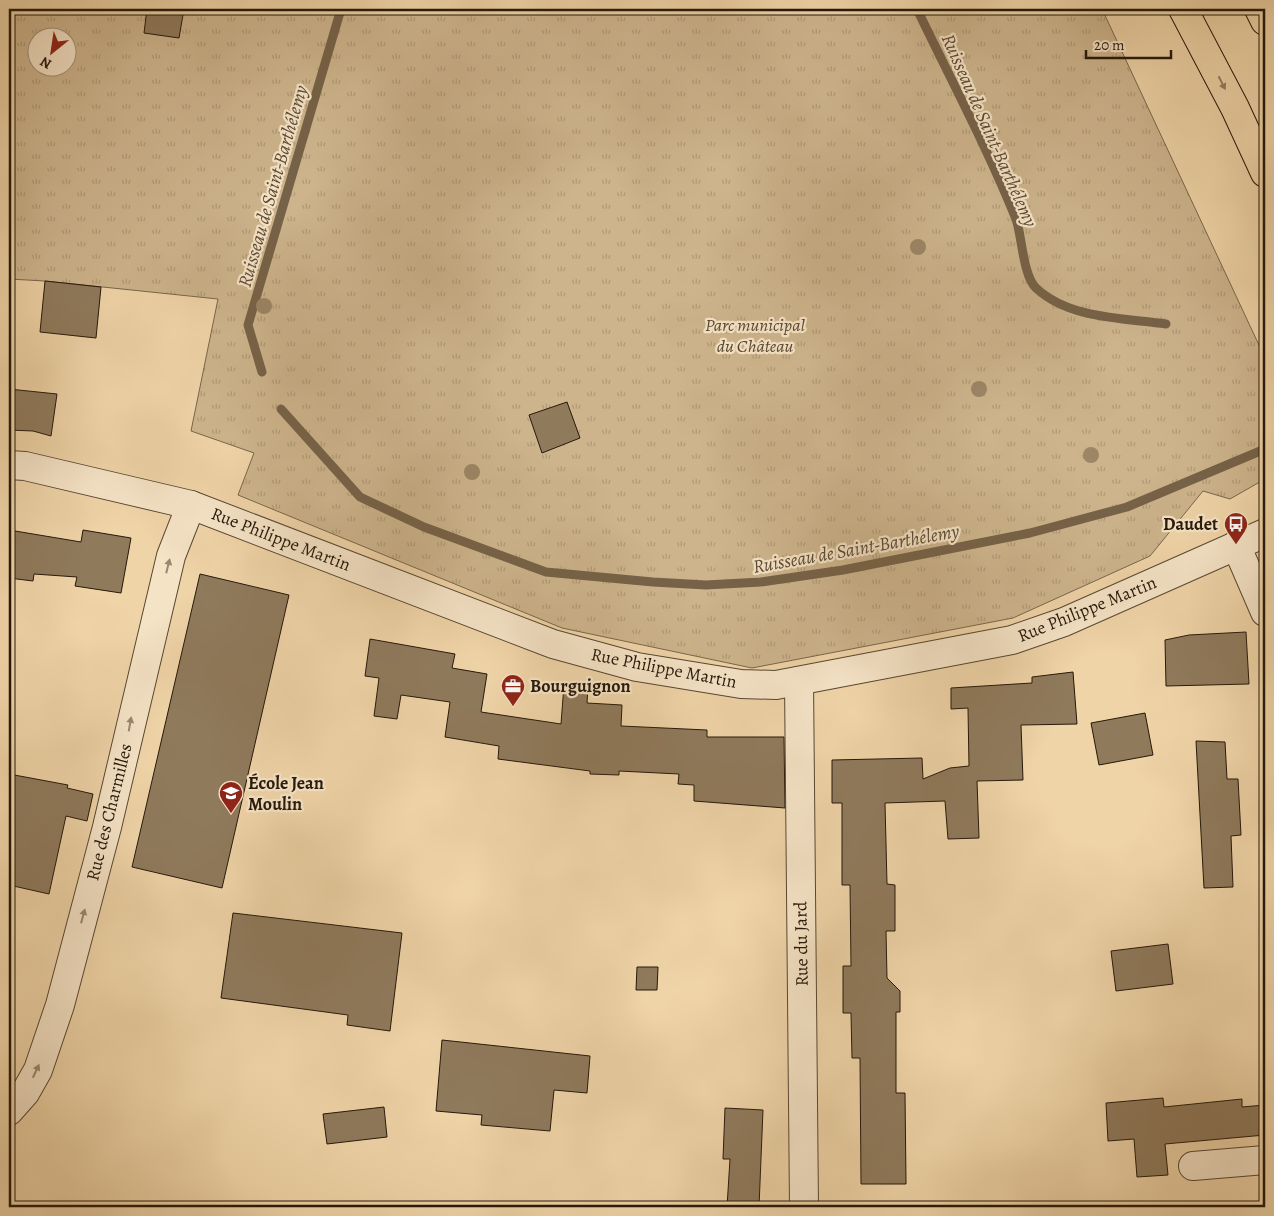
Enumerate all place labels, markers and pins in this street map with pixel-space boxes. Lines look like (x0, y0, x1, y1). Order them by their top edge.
bus stop icon: Daudet (1223, 511, 1249, 545)
place label: Daudet (1163, 512, 1218, 536)
office icon: Bourguignon (500, 673, 526, 707)
place label: Bourguignon (530, 674, 631, 698)
place label: École Jean Moulin (248, 771, 324, 816)
school or university icon: École Jean Moulin (218, 780, 244, 814)

